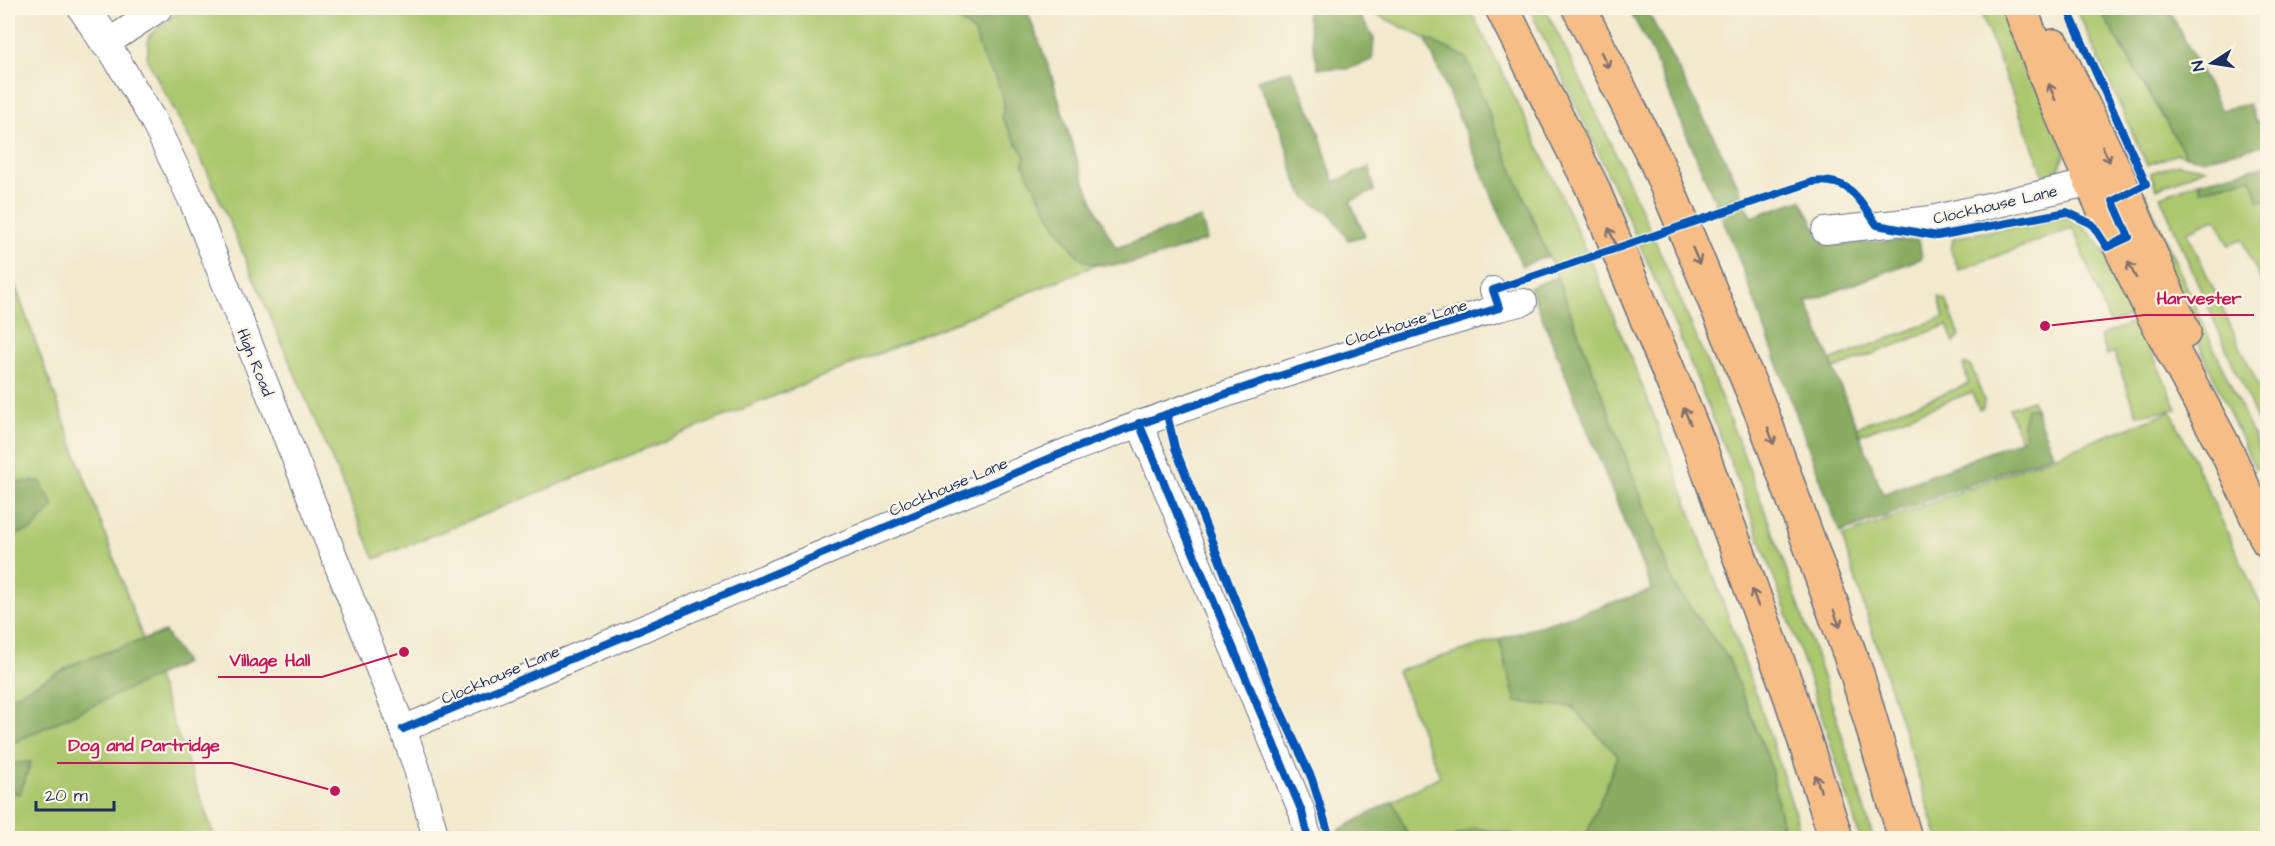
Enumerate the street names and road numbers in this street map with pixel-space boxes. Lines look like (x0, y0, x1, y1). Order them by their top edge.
street label: Clockhouse Lane (1931, 180, 2060, 230)
street label: Clockhouse Lane (1342, 294, 1470, 352)
street label: High Road (231, 325, 279, 400)
street label: Clockhouse Lane (886, 452, 1011, 522)
street label: Clockhouse Lane (438, 640, 563, 710)

